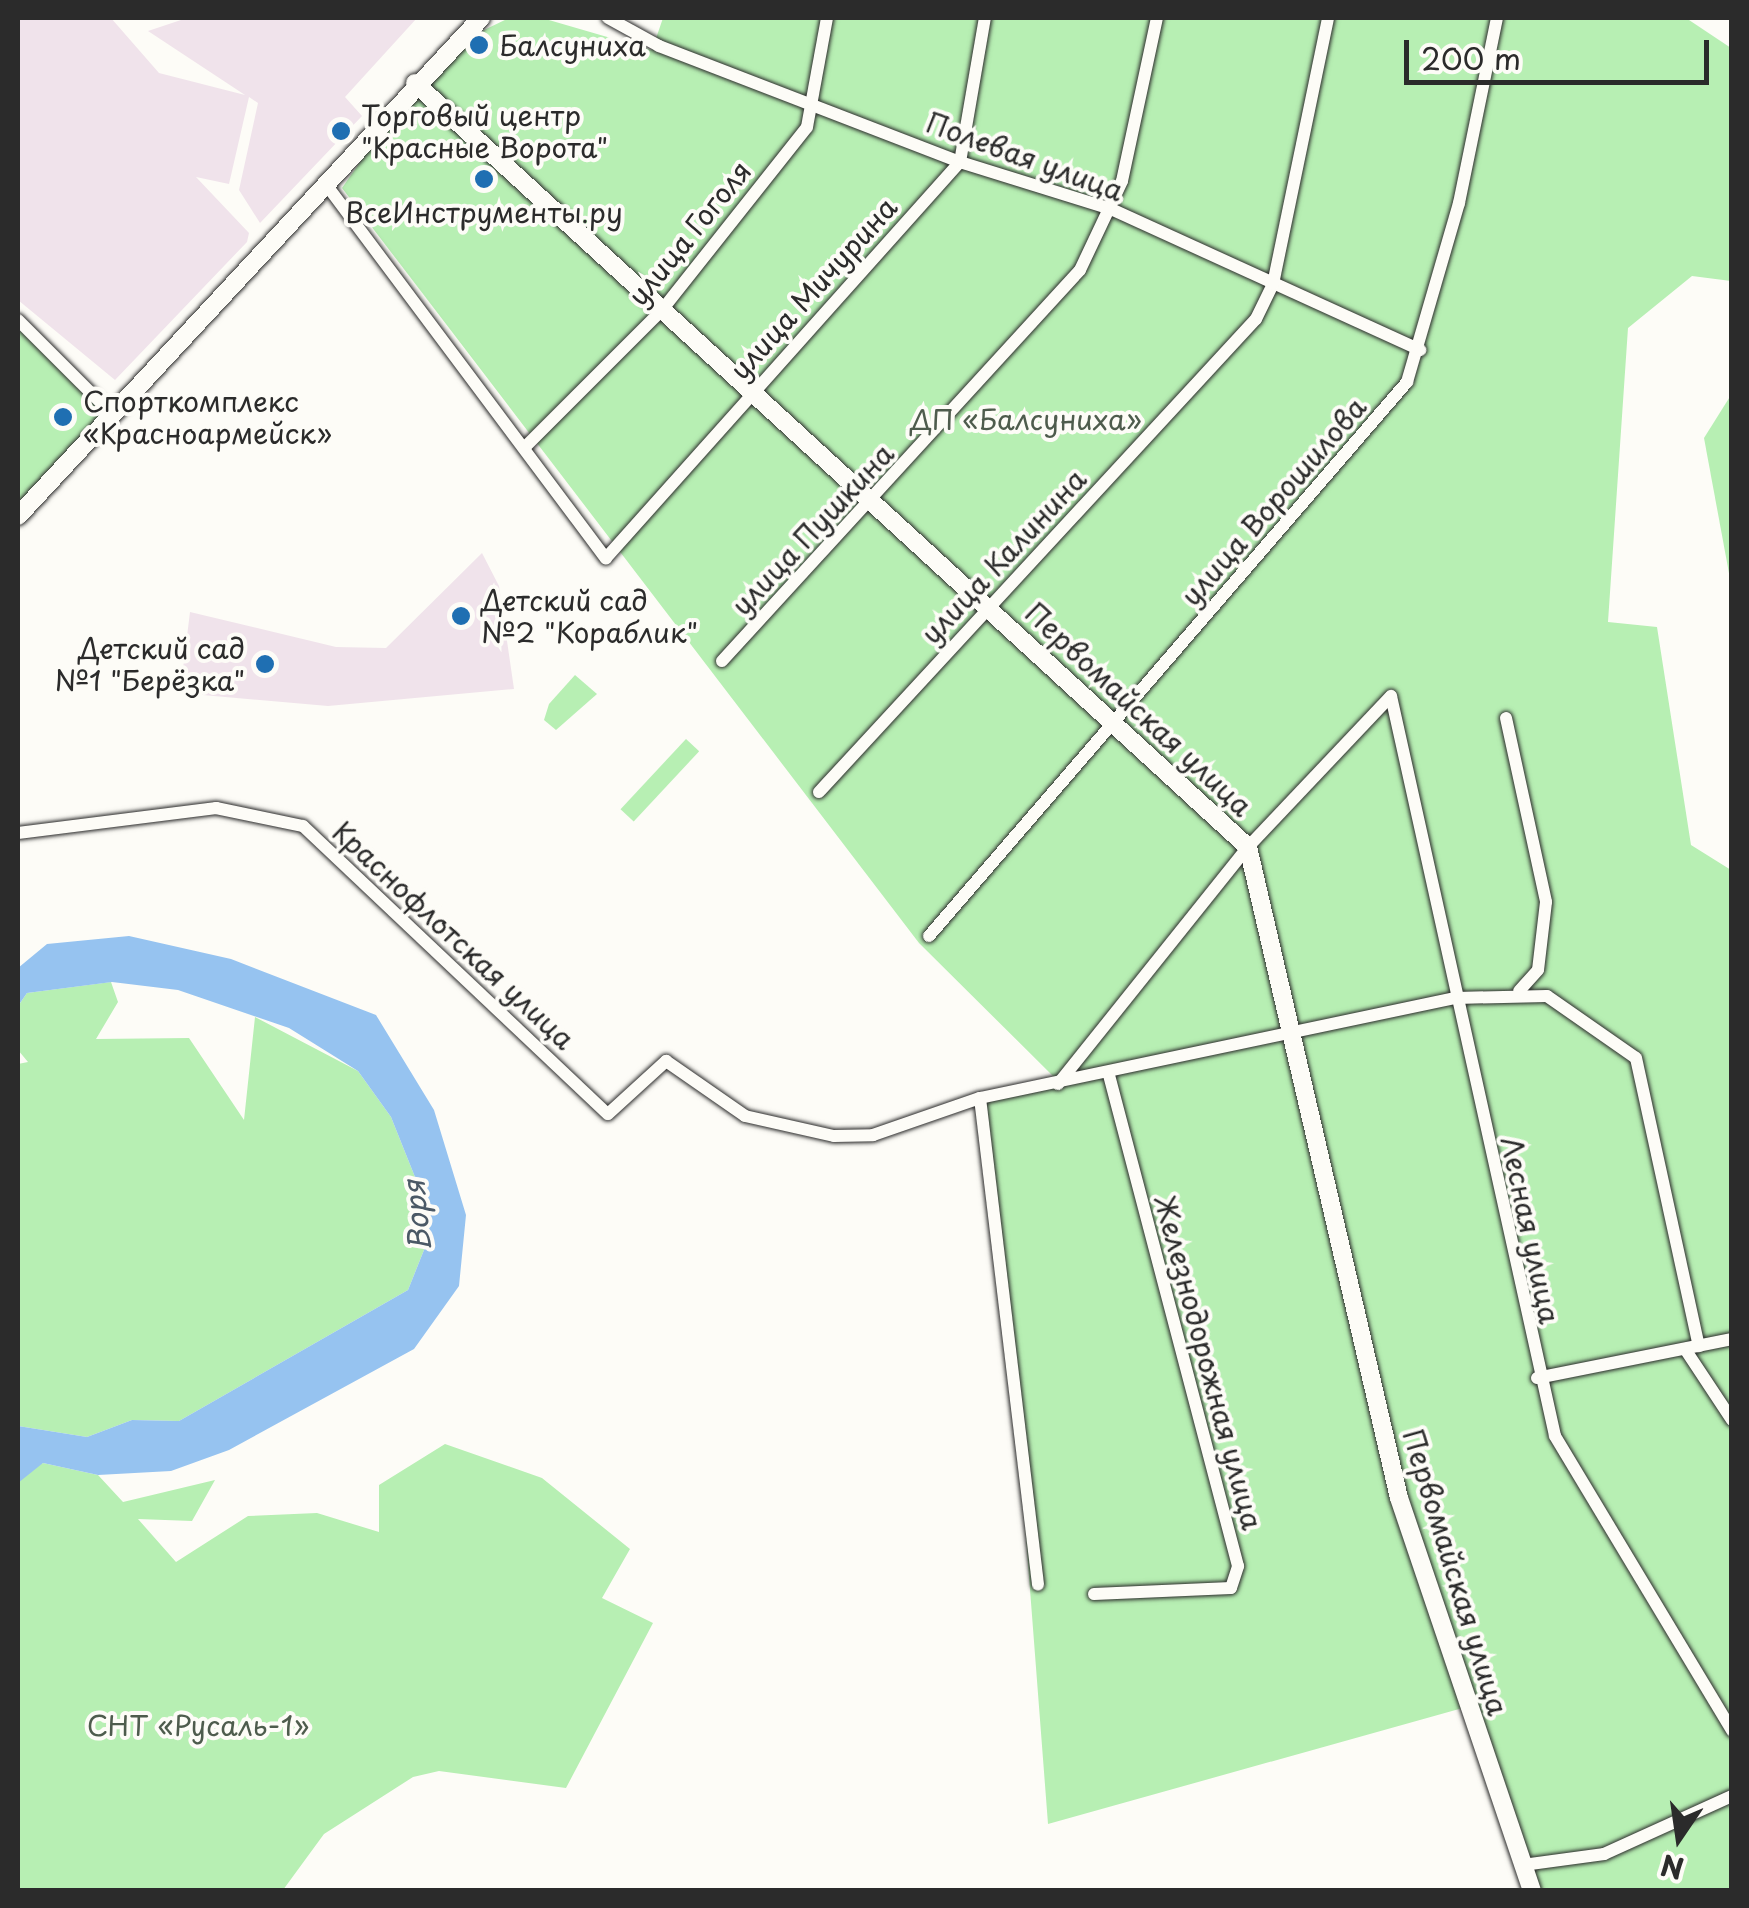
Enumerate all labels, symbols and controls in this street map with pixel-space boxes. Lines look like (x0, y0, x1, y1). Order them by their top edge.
scale bar (1409, 20, 1714, 82)
place label: Балсуниха (499, 28, 646, 62)
marker: Балсуниха (468, 34, 490, 56)
text: 200 m (1421, 35, 1521, 80)
place label: Торговый центр "Красные Ворота" (361, 98, 610, 164)
street label: Полевая улица (922, 105, 1128, 207)
marker: Торговый центр "Красные Ворота" (330, 120, 352, 142)
street label: улица Гоголя (620, 153, 758, 313)
marker: ВсеИнструменты.ру (473, 168, 495, 190)
street label: улица Мичурина (722, 189, 904, 387)
place label: ВсеИнструменты.ру (345, 195, 623, 229)
place label: Спорткомплекс «Красноармейск» (83, 384, 332, 450)
street label: улица Ворошилова (1173, 389, 1373, 613)
park label: ДП «Балсуниха» (910, 402, 1142, 436)
marker: Спорткомплекс «Красноармейск» (52, 406, 74, 428)
street label: улица Пушкина (723, 436, 901, 622)
street label: улица Калинина (913, 462, 1093, 650)
place label: Детский сад №2 "Кораблик" (481, 583, 699, 649)
street label: Первомайская улица (1018, 595, 1260, 823)
marker: Детский сад №2 "Кораблик" (450, 605, 472, 627)
place label: Детский сад №1 "Берёзка" (54, 631, 245, 697)
marker: Детский сад №1 "Берёзка" (254, 653, 276, 675)
street label: Краснофлотская улица (326, 814, 582, 1056)
street label: Лесная улица (1495, 1133, 1567, 1327)
water label: Воря (394, 1178, 438, 1254)
street label: Железнодорожная улица (1148, 1190, 1270, 1534)
street label: Первомайская улица (1396, 1424, 1516, 1720)
park label: СНТ «Русаль-1» (87, 1708, 309, 1742)
north arrow (1629, 1788, 1729, 1888)
text: N (1656, 1844, 1688, 1891)

